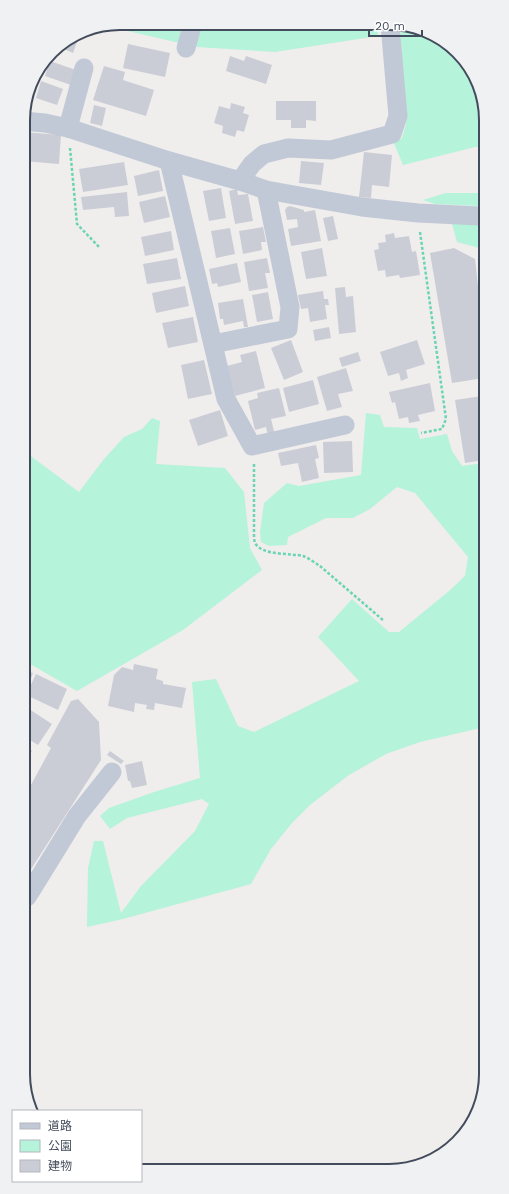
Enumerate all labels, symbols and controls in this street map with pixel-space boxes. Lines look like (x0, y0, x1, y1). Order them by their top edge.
scale bar (369, 12, 422, 38)
text: 20 m (375, 19, 405, 33)
legend (12, 1110, 142, 1182)
text: 道路 (48, 1119, 72, 1133)
text: 公園 (48, 1139, 72, 1153)
text: 建物 (48, 1159, 72, 1173)

